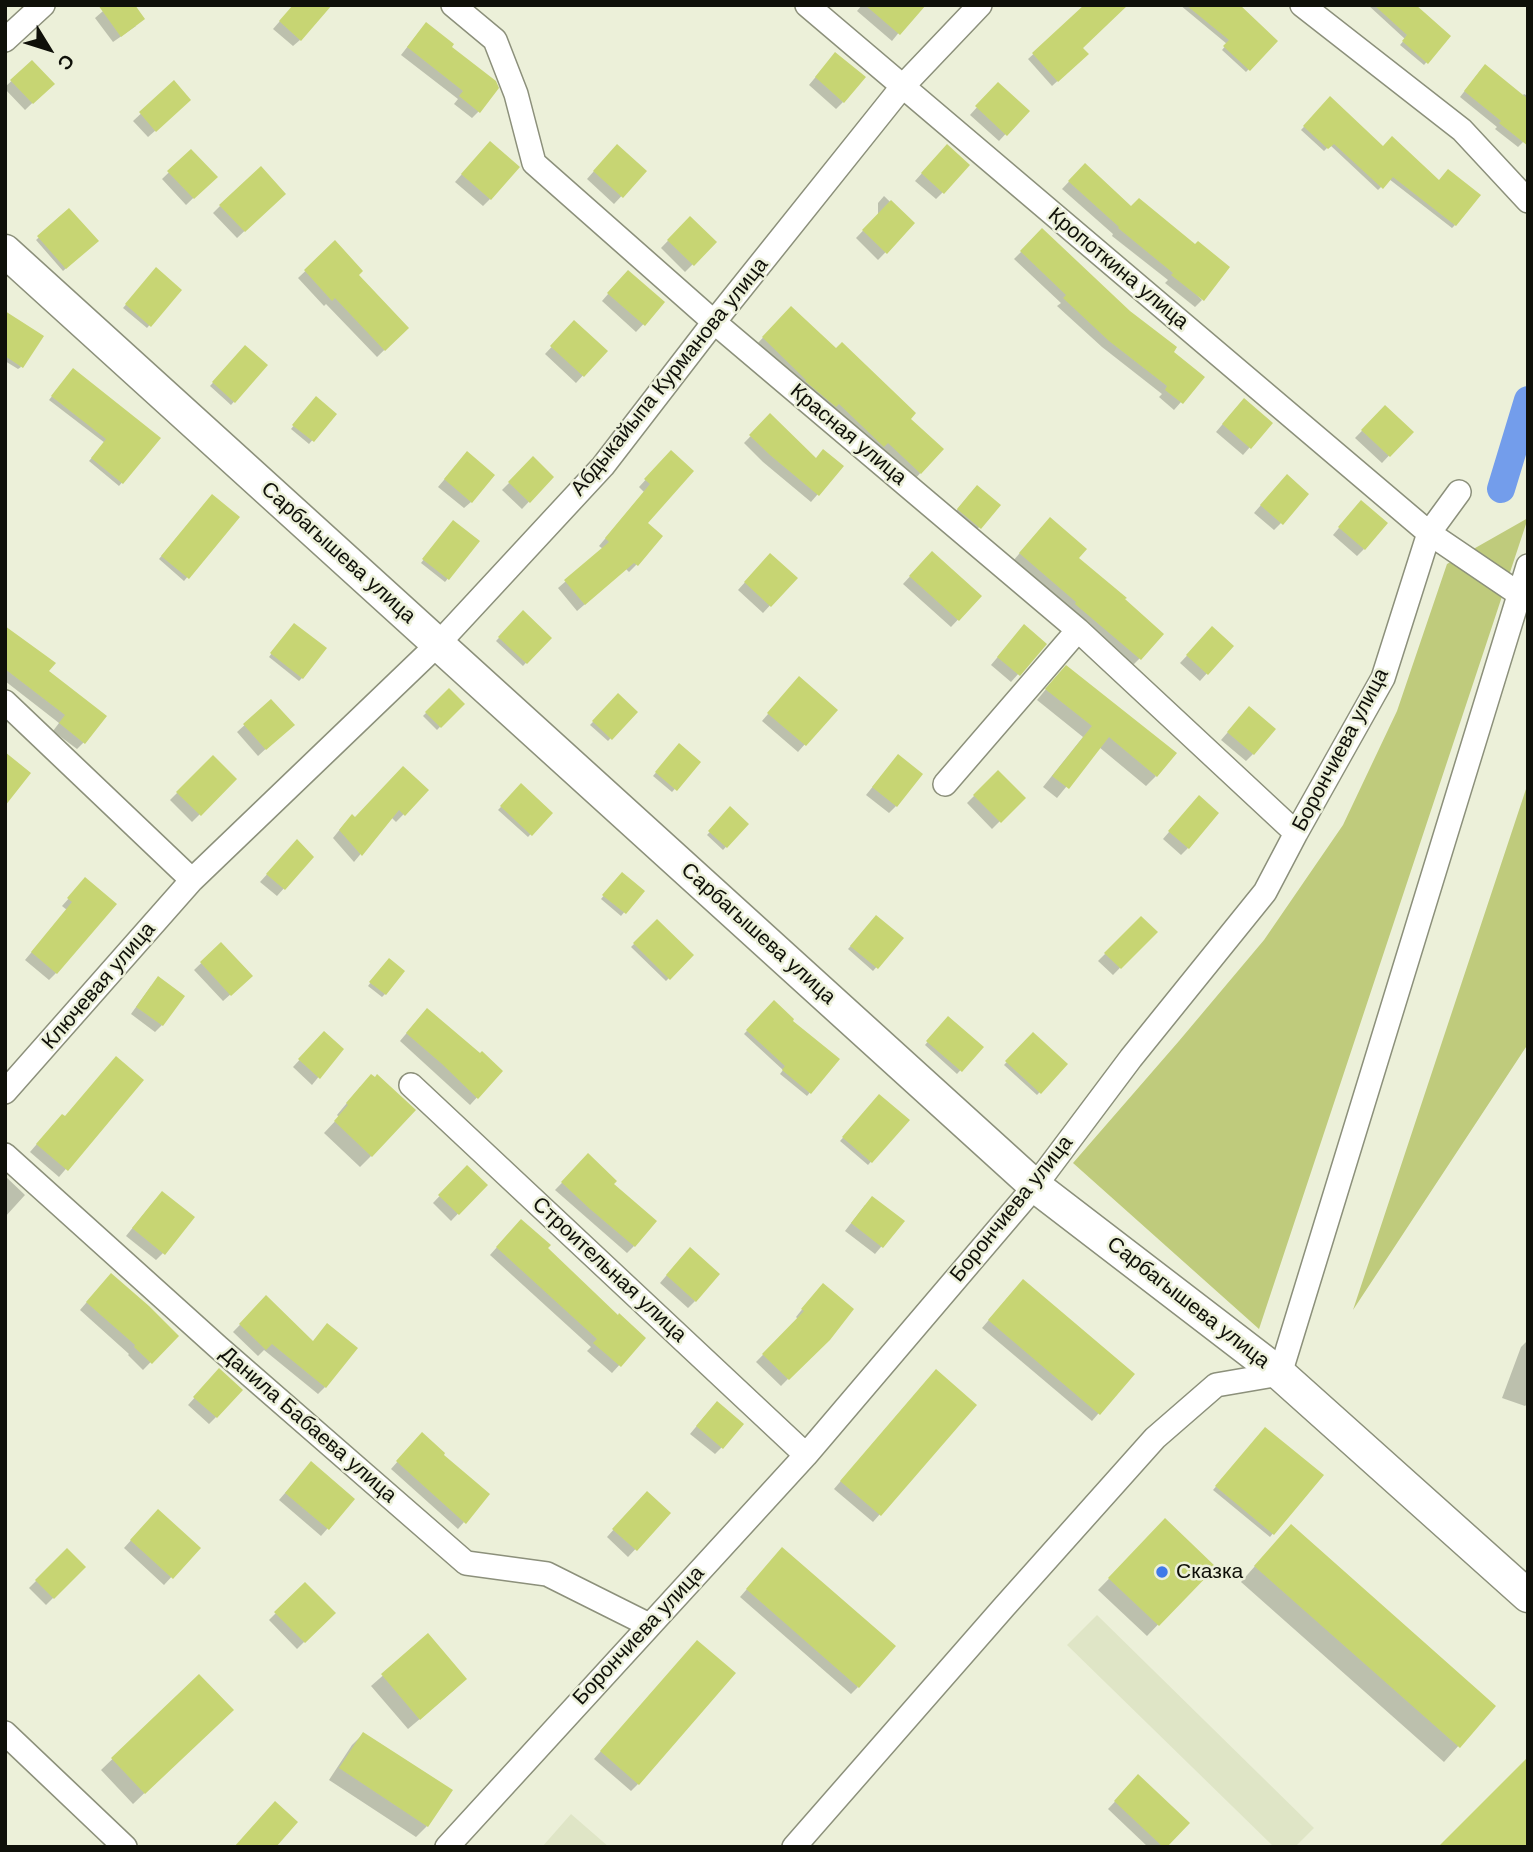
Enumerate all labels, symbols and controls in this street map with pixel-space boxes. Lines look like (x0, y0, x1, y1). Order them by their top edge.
north arrow (14, 14, 84, 84)
text: С (53, 50, 78, 74)
street label: Кропоткина улица (1043, 203, 1193, 335)
street label: Абдыкайыпа Курманова улица (566, 253, 774, 501)
street label: Красная улица (785, 379, 911, 491)
street label: Сарбагышева улица (255, 477, 421, 629)
street label: Борончиева улица (1287, 664, 1395, 836)
street label: Сарбагышева улица (675, 858, 841, 1010)
street label: Ключевая улица (37, 917, 161, 1055)
street label: Борончиева улица (945, 1131, 1079, 1287)
street label: Строительная улица (527, 1192, 691, 1348)
street label: Сарбагышева улица (1102, 1232, 1274, 1374)
street label: Данила Бабаева улица (215, 1342, 401, 1508)
place label: Сказка (1176, 1559, 1243, 1585)
street label: Борончиева улица (568, 1561, 710, 1711)
marker: Сказка (1154, 1564, 1170, 1580)

